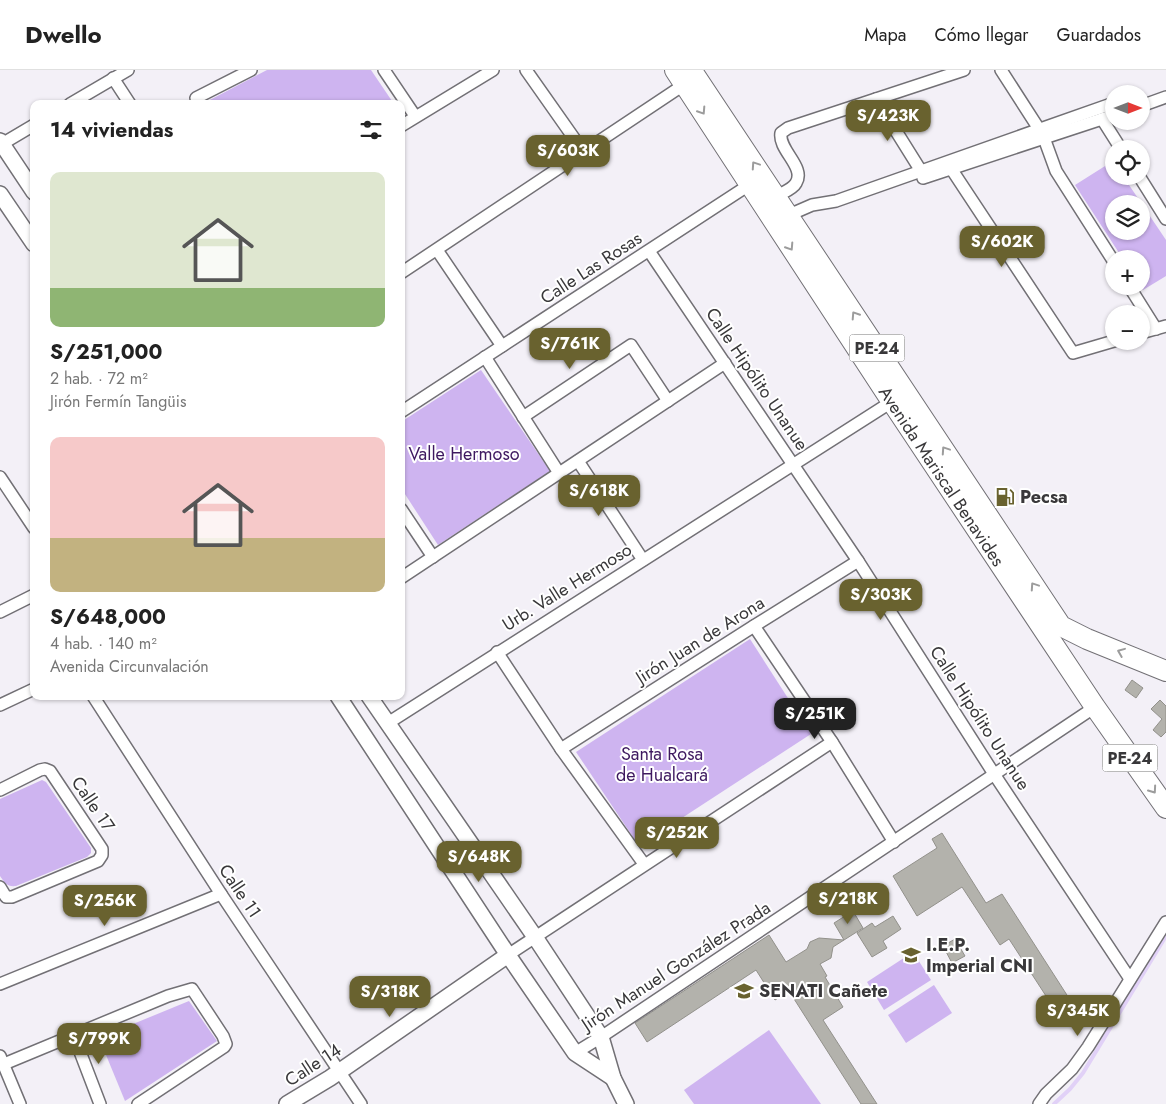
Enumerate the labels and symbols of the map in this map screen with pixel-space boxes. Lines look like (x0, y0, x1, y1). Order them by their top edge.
north arrow (1105, 85, 1150, 130)
pin: S/423K (847, 100, 929, 142)
one-way arrow (696, 105, 705, 114)
pin: S/603K (527, 134, 609, 177)
one-way arrow (752, 161, 761, 170)
street label: Calle Las Rosas (535, 225, 647, 311)
pin: S/602K (961, 226, 1043, 268)
one-way arrow (784, 242, 793, 251)
street label: Calle Hipólito Unanue (699, 302, 815, 456)
one-way arrow (852, 311, 861, 320)
pin: S/761K (529, 328, 611, 370)
road number: PE-24 (850, 334, 904, 362)
street label: Avenida Mariscal Benavides (872, 381, 1011, 572)
park label: Valle Hermoso (409, 441, 520, 467)
one-way arrow (941, 446, 951, 455)
pin: S/618K (558, 474, 640, 517)
place label: Pecsa (1020, 484, 1068, 510)
fuel station icon: Pecsa (994, 486, 1016, 508)
street label: Urb. Valle Hermoso (497, 537, 637, 637)
pin: S/303K (840, 578, 922, 621)
one-way arrow (1031, 582, 1040, 591)
street label: Jirón Juan de Arona (629, 590, 769, 691)
street label: Calle Hipólito Unanue (923, 641, 1037, 795)
one-way arrow (1117, 648, 1126, 659)
pin: S/251K (774, 698, 856, 740)
park label: Santa Rosa de Hualcará (616, 741, 708, 788)
road number: PE-24 (1102, 744, 1158, 771)
street label: Calle 17 (65, 771, 121, 837)
one-way arrow (1147, 784, 1156, 794)
pin: S/252K (636, 816, 718, 859)
pin: S/648K (438, 840, 520, 883)
street label: Calle 11 (212, 859, 268, 923)
pin: S/218K (807, 882, 889, 925)
pin: S/256K (64, 884, 146, 927)
street label: Jirón Manuel González Prada (575, 895, 776, 1038)
place label: I.E.P. Imperial CNI (926, 932, 1033, 979)
school or university icon: I.E.P. Imperial CNI (900, 944, 922, 966)
pin: S/318K (349, 976, 431, 1018)
place label: SENATI Cañete (759, 978, 888, 1004)
school or university icon: SENATI Cañete (733, 980, 755, 1002)
pin: S/345K (1037, 994, 1119, 1037)
pin: S/799K (58, 1022, 140, 1065)
street label: Calle 14 (280, 1037, 346, 1093)

